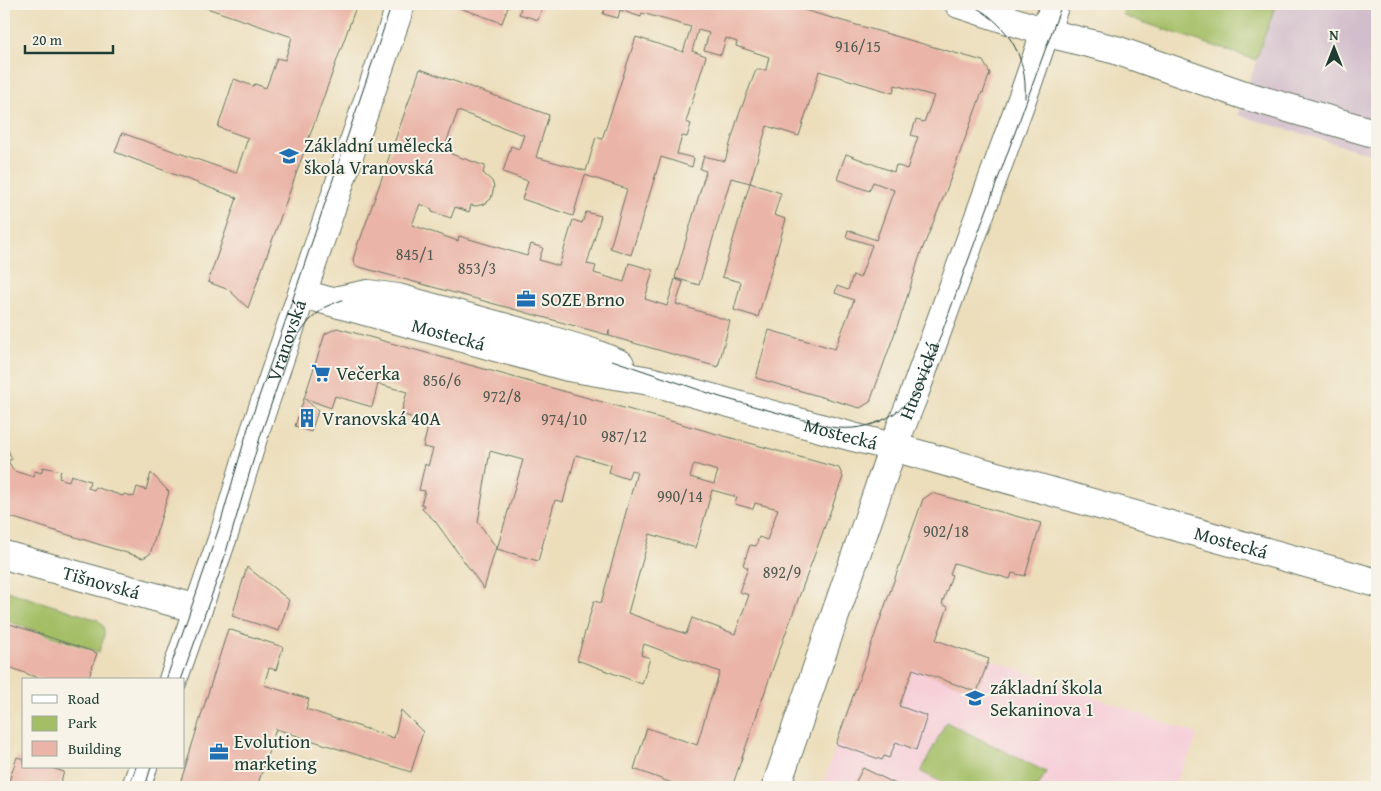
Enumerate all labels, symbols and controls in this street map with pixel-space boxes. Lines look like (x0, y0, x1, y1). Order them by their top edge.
scale bar (25, 22, 112, 54)
north arrow (1308, 22, 1358, 72)
text: N (1329, 25, 1339, 45)
text: 20 m (32, 29, 63, 50)
house number: 916/15 (835, 34, 881, 58)
place label: Základní umělecká škola Vranovská (304, 131, 453, 181)
school or university icon: Základní umělecká škola Vranovská (278, 145, 300, 167)
house number: 845/1 (396, 242, 434, 266)
house number: 853/3 (458, 256, 496, 280)
place label: SOZE Brno (541, 285, 625, 313)
office icon: SOZE Brno (515, 288, 537, 310)
street label: Vranovská (259, 296, 313, 385)
street label: Mostecká (409, 311, 489, 358)
street label: Husovická (891, 337, 946, 424)
place label: Večerka (336, 359, 400, 387)
supermarket icon: Večerka (310, 362, 332, 384)
house number: 856/6 (423, 368, 461, 392)
house number: 972/8 (483, 384, 521, 408)
place label: Vranovská 40A (322, 404, 441, 432)
building icon: Vranovská 40A (296, 407, 318, 429)
house number: 974/10 (541, 407, 587, 431)
street label: Mostecká (801, 410, 881, 457)
house number: 987/12 (601, 424, 647, 448)
house number: 990/14 (657, 484, 703, 508)
street label: Mostecká (1191, 518, 1271, 566)
house number: 902/18 (923, 519, 969, 543)
street label: Tišnovská (59, 558, 143, 606)
house number: 892/9 (763, 560, 801, 584)
place label: základní škola Sekaninova 1 (990, 673, 1102, 723)
legend (22, 678, 185, 768)
school or university icon: základní škola Sekaninova 1 (964, 687, 986, 709)
text: Road (68, 688, 99, 709)
text: Park (68, 712, 97, 733)
place label: Evolution marketing (234, 727, 317, 777)
text: Building (68, 738, 122, 759)
office icon: Evolution marketing (208, 741, 230, 763)

